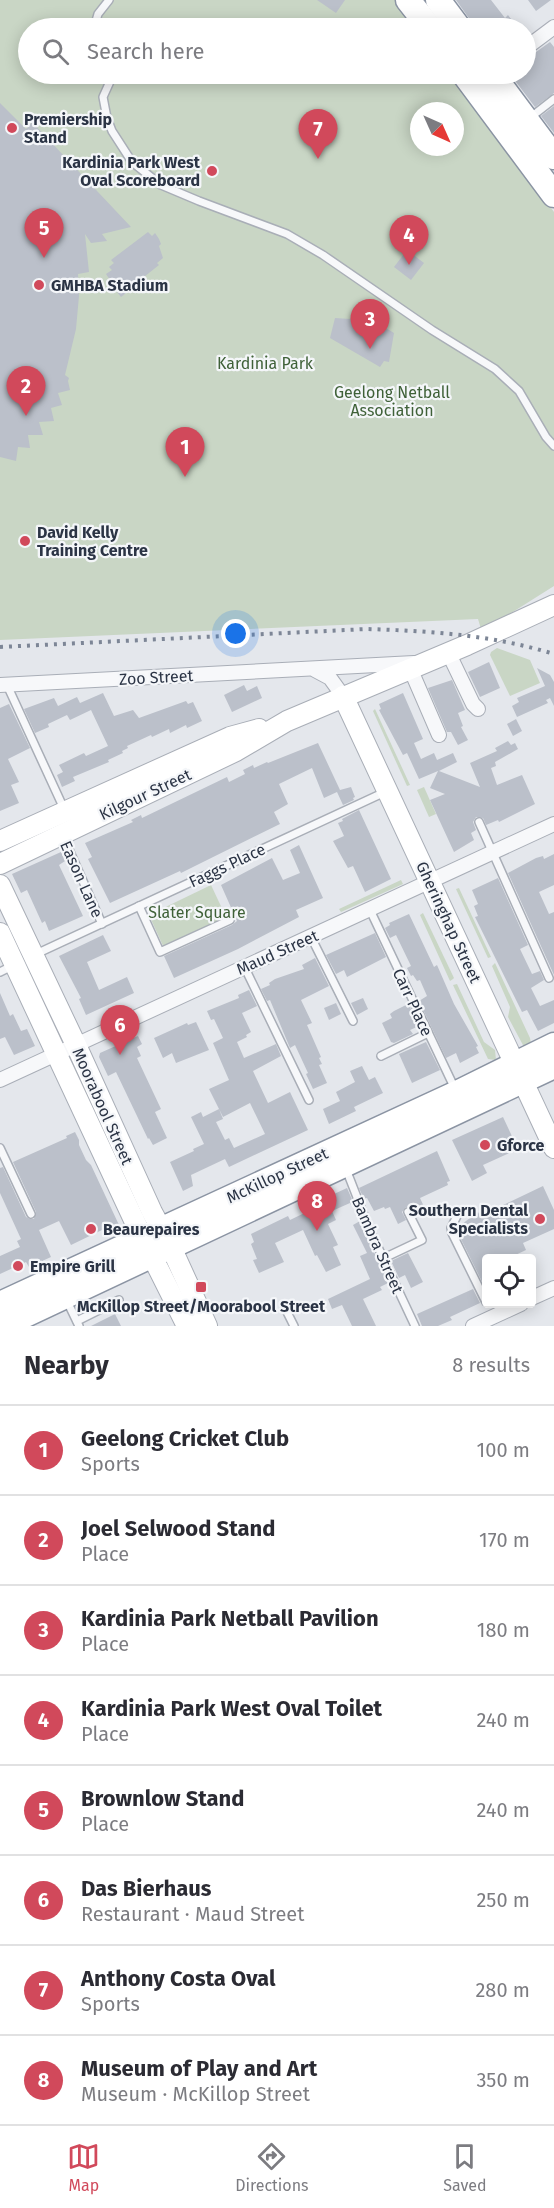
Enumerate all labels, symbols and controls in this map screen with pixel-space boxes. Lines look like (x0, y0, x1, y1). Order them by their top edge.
search box (18, 18, 536, 84)
icon: search (39, 35, 72, 68)
text: Search here (87, 38, 205, 65)
north arrow (410, 102, 464, 156)
place label: Premiership Stand (24, 110, 112, 147)
pin: 7 (298, 110, 338, 159)
marker: Premiership Stand (5, 121, 19, 135)
place label: Kardinia Park West Oval Scoreboard (62, 153, 201, 190)
marker: Kardinia Park West Oval Scoreboard (205, 164, 219, 178)
pin: 5 (24, 208, 63, 258)
pin: 4 (390, 216, 428, 265)
place label: GMHBA Stadium (51, 276, 168, 295)
marker: GMHBA Stadium (32, 278, 46, 292)
pin: 3 (350, 300, 389, 349)
park label: Kardinia Park (217, 354, 314, 373)
pin: 2 (6, 366, 46, 416)
park label: Geelong Netball Association (334, 383, 450, 420)
pin: 1 (166, 428, 204, 477)
place label: David Kelly Training Centre (37, 523, 148, 560)
marker: David Kelly Training Centre (18, 534, 32, 548)
your location (221, 619, 250, 648)
street label: Zoo Street (118, 666, 194, 689)
street label: Kilgour Street (96, 765, 194, 824)
street label: Eason Lane (56, 838, 107, 921)
street label: Faggs Place (186, 839, 268, 891)
street label: Gheringhap Street (412, 858, 485, 986)
park label: Slater Square (148, 903, 246, 922)
street label: Maud Street (233, 926, 321, 979)
street label: Carr Place (389, 965, 436, 1039)
pin: 6 (100, 1006, 140, 1055)
street label: Moorabool Street (68, 1045, 137, 1168)
place label: Gforce (497, 1136, 544, 1155)
marker: Gforce (478, 1138, 492, 1152)
street label: McKillop Street (223, 1144, 331, 1207)
pin: 8 (298, 1182, 336, 1231)
street label: Bambra Street (348, 1194, 407, 1297)
place label: Southern Dental Specialists (409, 1201, 528, 1238)
marker: Southern Dental Specialists (533, 1212, 547, 1226)
place label: Beaurepaires (103, 1220, 200, 1239)
marker: Beaurepaires (84, 1222, 98, 1236)
map controls (482, 1254, 536, 1308)
button: locate (482, 1254, 536, 1308)
place label: Empire Grill (30, 1257, 115, 1276)
marker: Empire Grill (11, 1259, 25, 1273)
marker: McKillop Street/Moorabool Street (194, 1280, 208, 1294)
place label: McKillop Street/Moorabool Street (77, 1297, 326, 1316)
text: Nearby (24, 1350, 109, 1381)
text: 8 results (452, 1353, 530, 1377)
text: Geelong Cricket Club (81, 1425, 289, 1452)
text: 1 (39, 1438, 48, 1462)
text: 100 m (477, 1438, 530, 1462)
text: Sports (81, 1452, 140, 1476)
text: Joel Selwood Stand (81, 1515, 275, 1542)
text: 2 (38, 1528, 49, 1552)
text: 170 m (479, 1528, 530, 1552)
text: Place (81, 1542, 129, 1566)
text: Kardinia Park Netball Pavilion (81, 1605, 379, 1632)
text: 3 (38, 1618, 49, 1642)
text: 180 m (477, 1618, 530, 1642)
text: Place (81, 1632, 129, 1656)
text: Kardinia Park West Oval Toilet (81, 1695, 382, 1722)
text: 4 (38, 1708, 49, 1732)
text: 240 m (476, 1708, 530, 1732)
text: Place (81, 1722, 129, 1746)
text: Brownlow Stand (81, 1785, 244, 1812)
text: 5 (38, 1798, 49, 1822)
text: 240 m (476, 1798, 530, 1822)
text: Place (81, 1812, 129, 1836)
text: Das Bierhaus (81, 1875, 211, 1902)
text: 6 (38, 1888, 49, 1912)
text: 250 m (476, 1888, 530, 1912)
text: Restaurant · Maud Street (81, 1902, 304, 1926)
text: Anthony Costa Oval (81, 1965, 275, 1992)
text: 7 (39, 1978, 48, 2002)
text: 280 m (475, 1978, 530, 2002)
text: Sports (81, 1992, 140, 2016)
text: Museum of Play and Art (81, 2055, 317, 2082)
text: 8 (38, 2068, 49, 2092)
text: 350 m (476, 2068, 530, 2092)
text: Museum · McKillop Street (81, 2082, 310, 2106)
tab: Map (67, 2140, 100, 2195)
tab: Directions (235, 2140, 309, 2195)
tab: Saved (443, 2140, 487, 2195)

